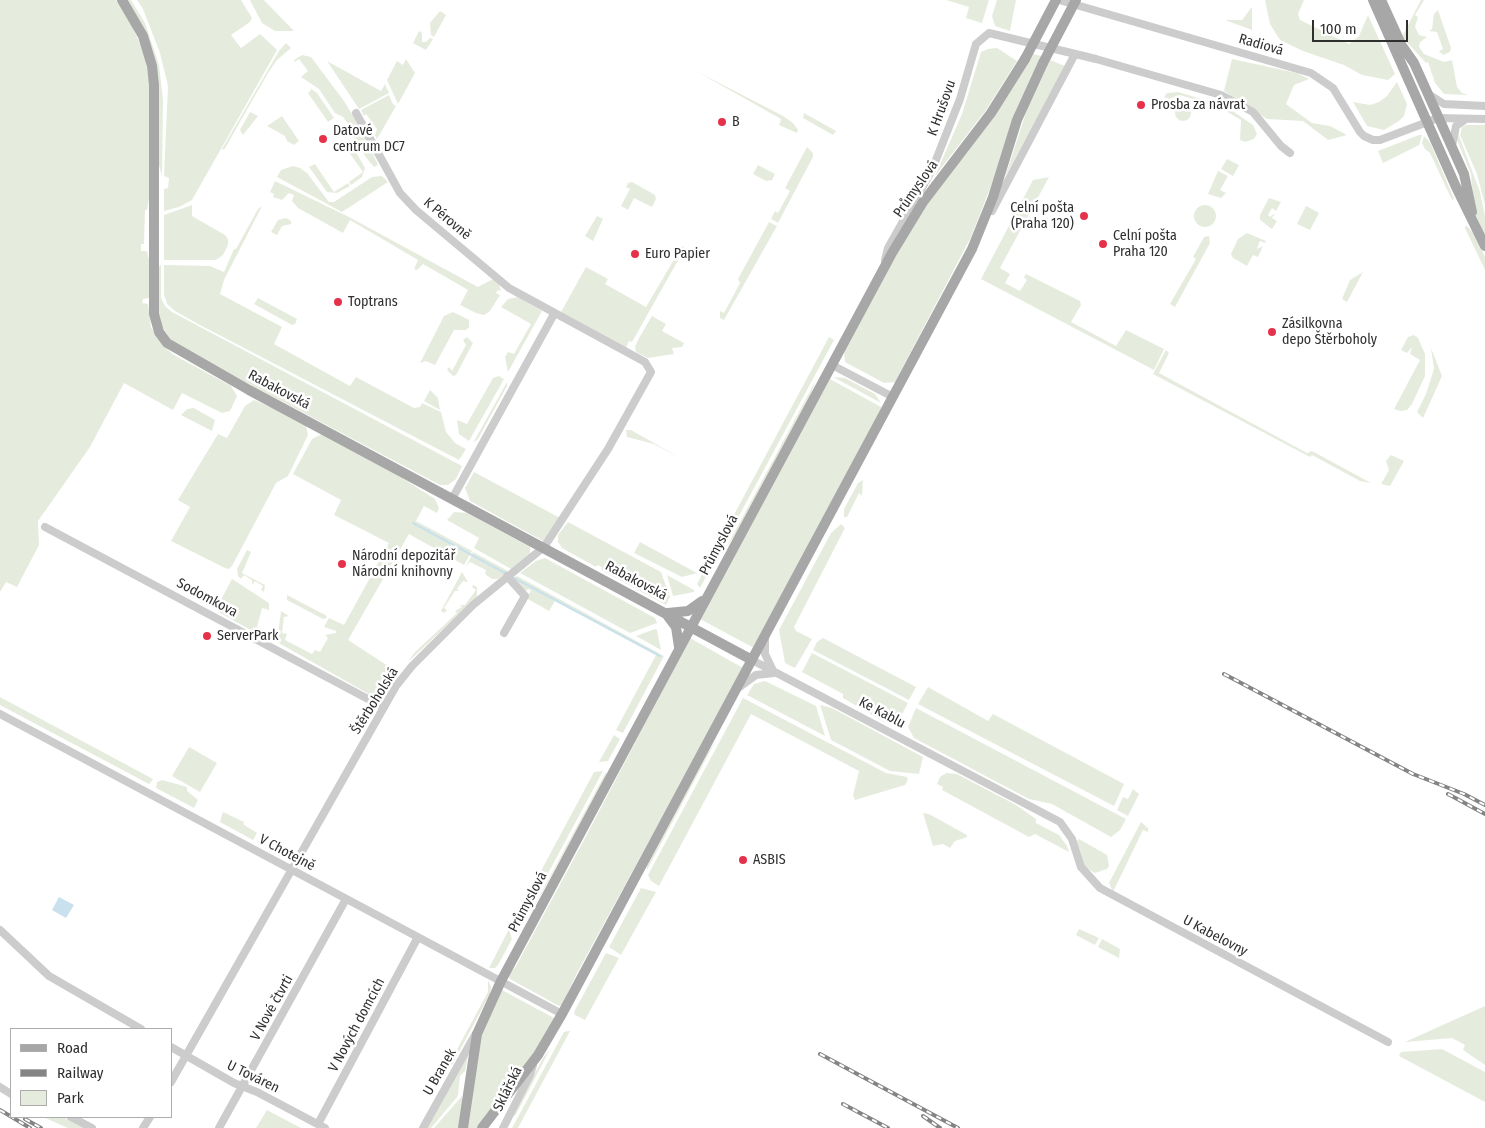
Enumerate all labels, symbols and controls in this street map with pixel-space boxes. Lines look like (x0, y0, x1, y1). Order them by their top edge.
scale bar (1315, 10, 1411, 42)
text: 100 m (1320, 20, 1357, 38)
street label: Radiová (1237, 31, 1285, 59)
street label: K Hrušovu (924, 78, 960, 138)
place label: Prosba za návrat (1151, 97, 1245, 113)
marker: Prosba za návrat (1135, 99, 1147, 111)
place label: B (732, 114, 740, 130)
marker: B (716, 116, 728, 128)
place label: Datové centrum DC7 (333, 123, 405, 156)
marker: Datové centrum DC7 (317, 133, 329, 145)
street label: Průmyslová (890, 157, 942, 221)
street label: K Pérovně (420, 194, 474, 244)
place label: Celní pošta (Praha 120) (1010, 200, 1074, 232)
marker: Celní pošta (Praha 120) (1078, 210, 1090, 222)
place label: Celní pošta Praha 120 (1113, 228, 1177, 260)
marker: Celní pošta Praha 120 (1097, 238, 1109, 250)
place label: Euro Papier (645, 246, 710, 262)
marker: Euro Papier (629, 248, 641, 260)
place label: Toptrans (348, 294, 398, 310)
marker: Toptrans (332, 296, 344, 308)
place label: Zásilkovna depo Štěrboholy (1282, 316, 1377, 348)
marker: Zásilkovna depo Štěrboholy (1266, 326, 1278, 338)
street label: Rabakovská (245, 367, 313, 413)
street label: Průmyslová (696, 512, 742, 578)
place label: Národní depozitář Národní knihovny (352, 548, 455, 580)
marker: Národní depozitář Národní knihovny (336, 558, 348, 570)
street label: Rabakovská (602, 558, 670, 604)
street label: Sodomkova (174, 575, 240, 621)
place label: ServerPark (217, 628, 279, 644)
marker: ServerPark (201, 630, 213, 642)
street label: Štěrboholská (348, 665, 402, 737)
street label: Ke Kablu (856, 694, 908, 732)
street label: V Chotejně (256, 831, 318, 875)
place label: ASBIS (753, 852, 786, 868)
marker: ASBIS (737, 854, 749, 866)
street label: Průmyslová (505, 869, 551, 935)
street label: U Kabelovny (1180, 912, 1250, 960)
street label: V Nové čtvrti (247, 972, 297, 1044)
street label: V Nových domcích (325, 975, 389, 1075)
legend (10, 1028, 172, 1118)
text: Road (57, 1039, 88, 1057)
street label: U Branek (420, 1046, 460, 1098)
street label: U Továren (224, 1057, 282, 1097)
text: Railway (57, 1064, 104, 1082)
street label: Sklářská (490, 1064, 526, 1114)
text: Park (57, 1089, 84, 1107)

